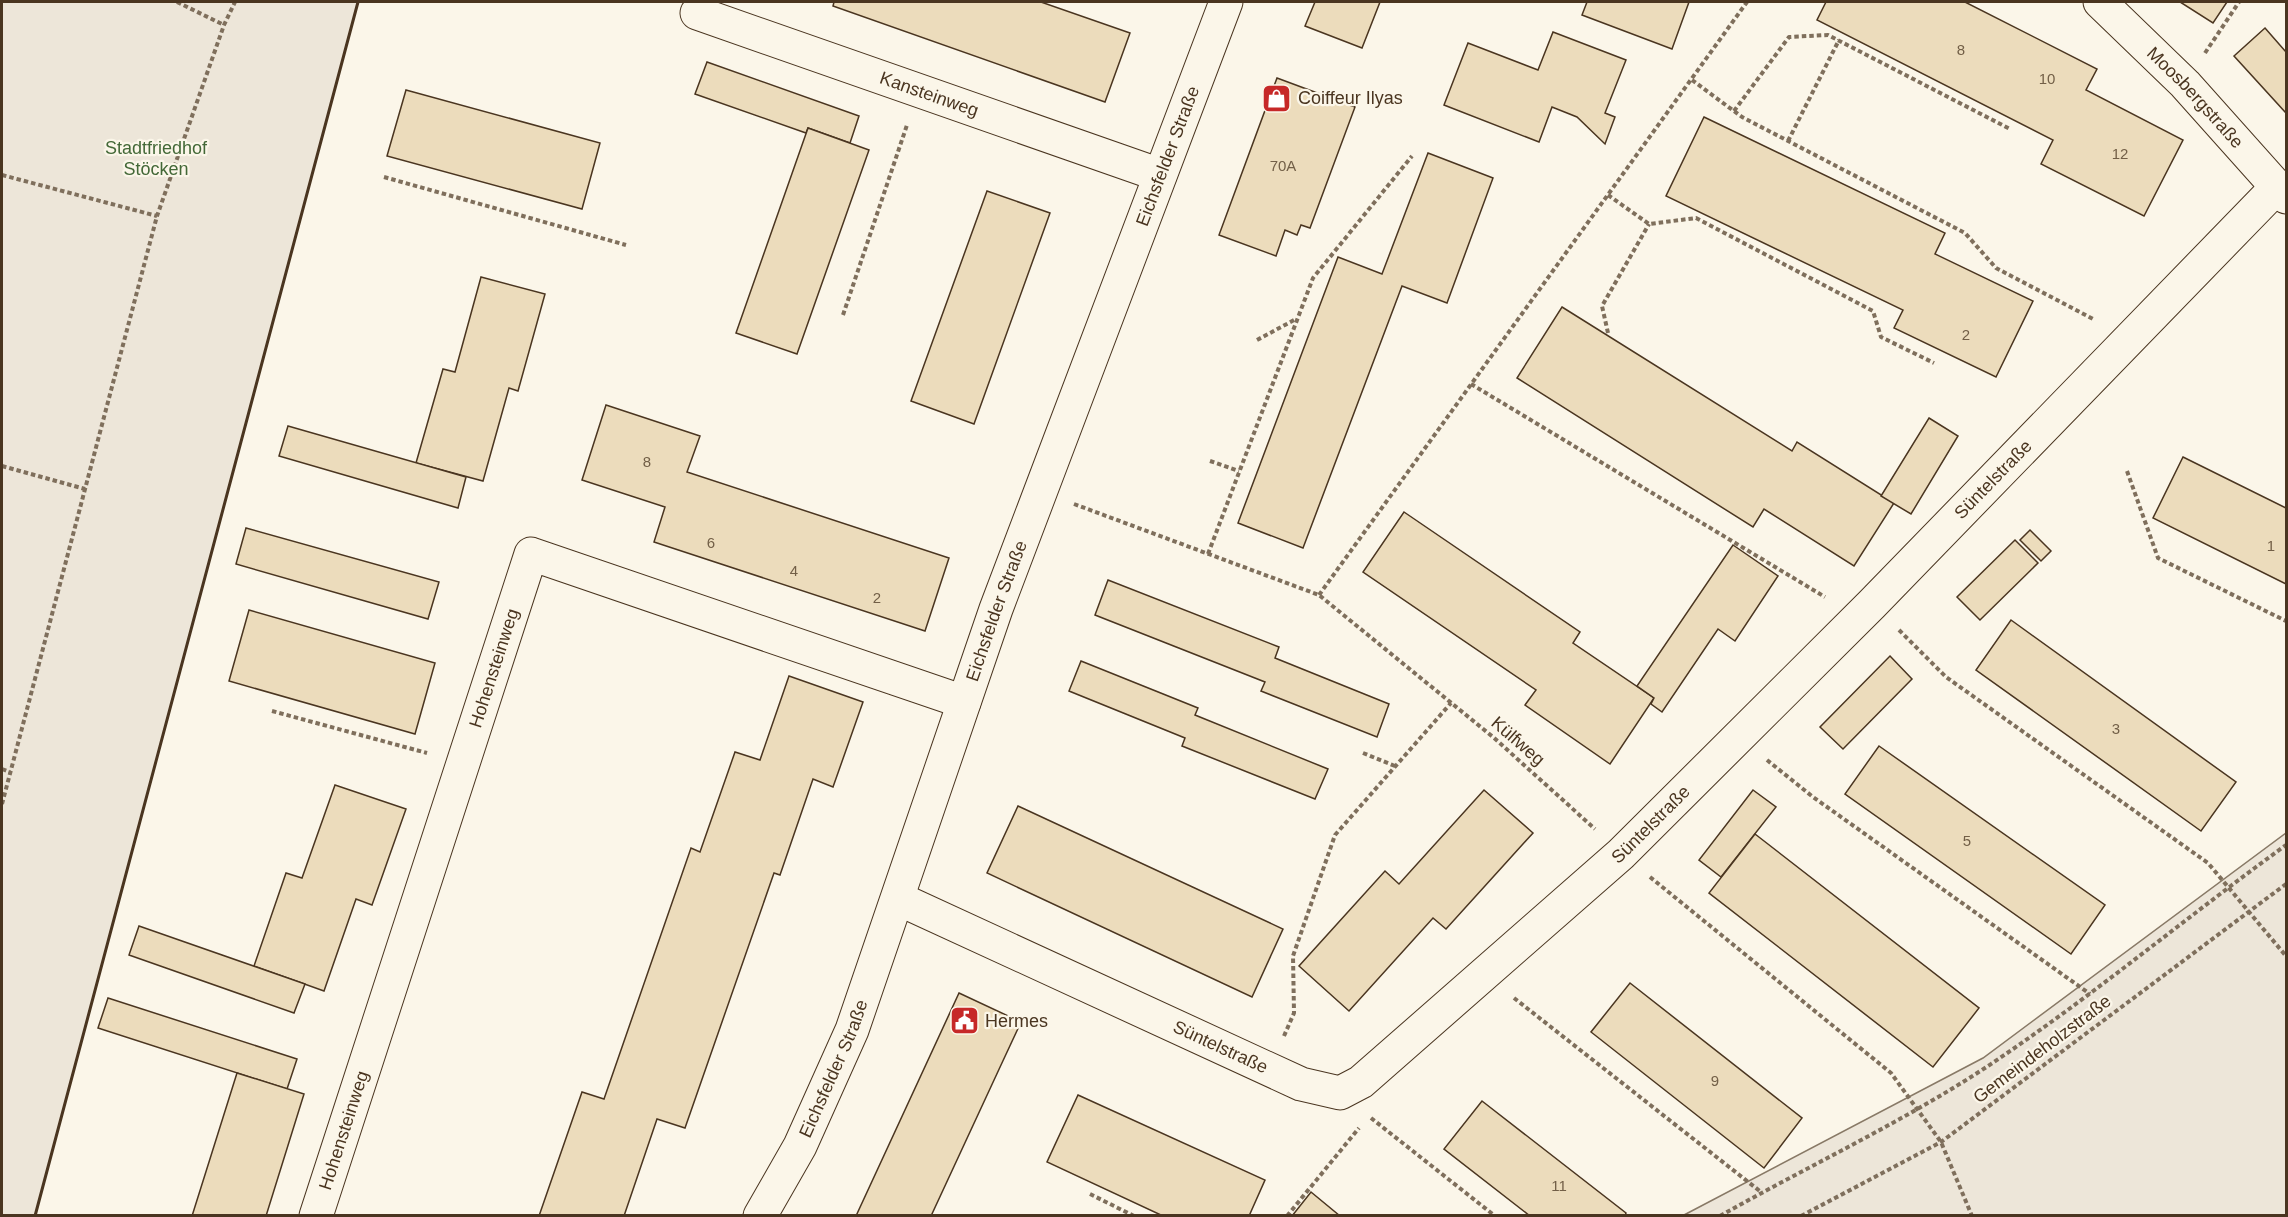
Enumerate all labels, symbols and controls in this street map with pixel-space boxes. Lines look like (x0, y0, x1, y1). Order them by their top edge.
house number: 8 (1957, 41, 1965, 58)
street label: Moosbergstraße (2143, 43, 2247, 152)
street label: Kansteinweg (877, 68, 981, 121)
house number: 10 (2039, 70, 2055, 87)
shop icon: Coiffeur Ilyas (1261, 82, 1293, 114)
street label: Eichsfelder Straße (1132, 83, 1203, 229)
place label: Coiffeur Ilyas (1298, 88, 1403, 108)
park label: Stadtfriedhof Stöcken (105, 138, 208, 179)
house number: 12 (2112, 145, 2128, 162)
house number: 70A (1270, 157, 1296, 174)
house number: 2 (1962, 326, 1970, 343)
street label: Süntelstraße (1950, 436, 2036, 523)
house number: 8 (643, 453, 651, 470)
house number: 6 (707, 534, 715, 551)
house number: 1 (2267, 537, 2275, 554)
street label: Eichsfelder Straße (962, 538, 1031, 684)
house number: 4 (790, 562, 798, 579)
house number: 2 (873, 589, 881, 606)
street label: Hohensteinweg (465, 606, 523, 730)
street label: Külfweg (1487, 712, 1549, 770)
house number: 3 (2112, 720, 2120, 737)
street label: Süntelstraße (1608, 781, 1694, 868)
house number: 5 (1963, 832, 1971, 849)
street label: Gemeindeholzstraße (1969, 991, 2115, 1107)
street label: Eichsfelder Straße (795, 997, 872, 1141)
public building icon: Hermes (948, 1005, 980, 1037)
place label: Hermes (985, 1011, 1048, 1031)
street label: Süntelstraße (1170, 1017, 1271, 1077)
street label: Hohensteinweg (315, 1068, 372, 1193)
house number: 9 (1711, 1072, 1719, 1089)
house number: 11 (1551, 1177, 1567, 1194)

